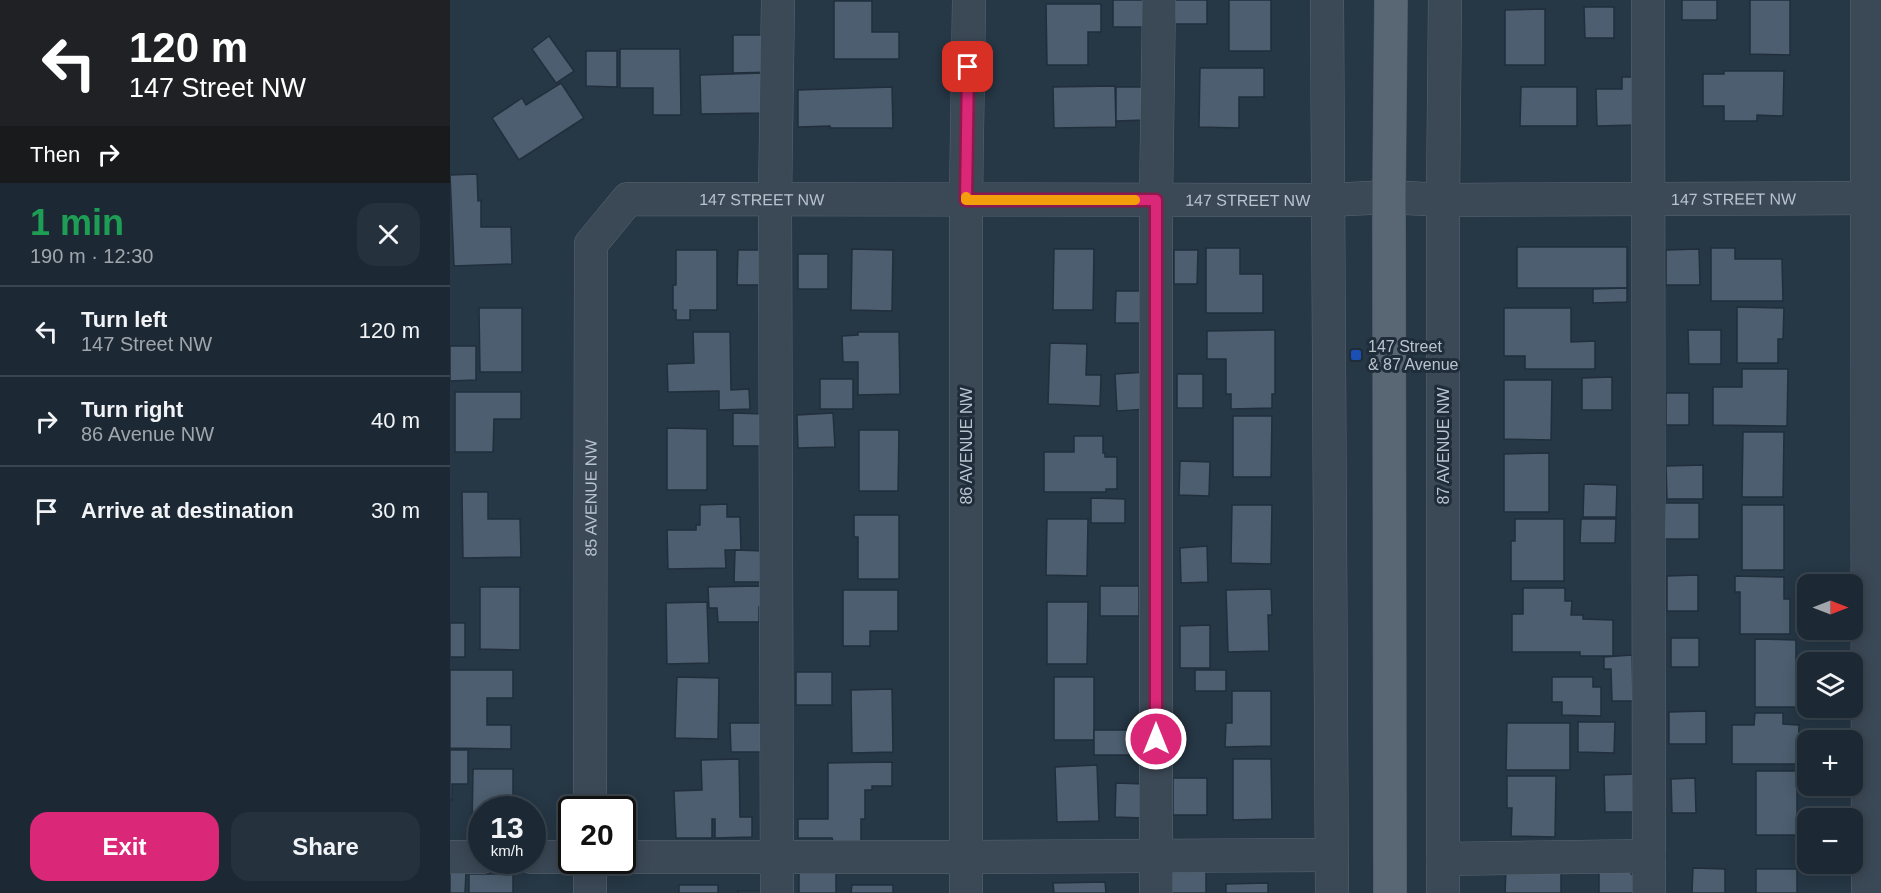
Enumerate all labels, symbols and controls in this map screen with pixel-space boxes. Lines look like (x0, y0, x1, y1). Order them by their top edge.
icon: left (30, 24, 108, 102)
text: 120 m (129, 24, 248, 71)
pin (942, 41, 993, 92)
icon: arrive (951, 50, 984, 83)
text: 147 Street NW (129, 73, 306, 103)
icon: right (92, 138, 125, 171)
text: Then (30, 142, 80, 167)
street label: 147 STREET NW (1671, 190, 1797, 207)
street label: 147 STREET NW (699, 191, 825, 208)
street label: 147 STREET NW (1185, 191, 1311, 208)
text: 1 min (30, 202, 124, 243)
button: close (357, 203, 420, 266)
text: 190 m · 12:30 (30, 245, 153, 267)
text: Turn left (81, 307, 167, 332)
icon: left (30, 315, 63, 348)
text: 120 m (359, 318, 420, 343)
text: 147 Street NW (81, 333, 212, 355)
place label: 147 Street & 87 Avenue (1368, 338, 1459, 373)
marker: 147 Street & 87 Avenue (1349, 348, 1363, 362)
street label: 86 AVENUE NW (958, 387, 975, 505)
street label: 87 AVENUE NW (1435, 387, 1452, 505)
text: Turn right (81, 397, 183, 422)
icon: right (30, 405, 63, 438)
text: 40 m (371, 408, 420, 433)
text: 86 Avenue NW (81, 423, 214, 445)
street label: 85 AVENUE NW (582, 439, 599, 557)
icon: arrive (30, 495, 63, 528)
text: Arrive at destination (81, 498, 294, 523)
text: 30 m (371, 498, 420, 523)
north arrow (1797, 574, 1863, 640)
map controls (1797, 574, 1863, 874)
button: layers (1797, 652, 1863, 718)
position arrow (1124, 707, 1188, 771)
button: + (1797, 730, 1863, 796)
speed limit sign: 20 (558, 796, 636, 874)
button: − (1797, 808, 1863, 874)
text: 13 (490, 811, 524, 844)
button: Exit (30, 812, 219, 881)
button: Share (231, 812, 420, 881)
text: km/h (491, 842, 523, 859)

